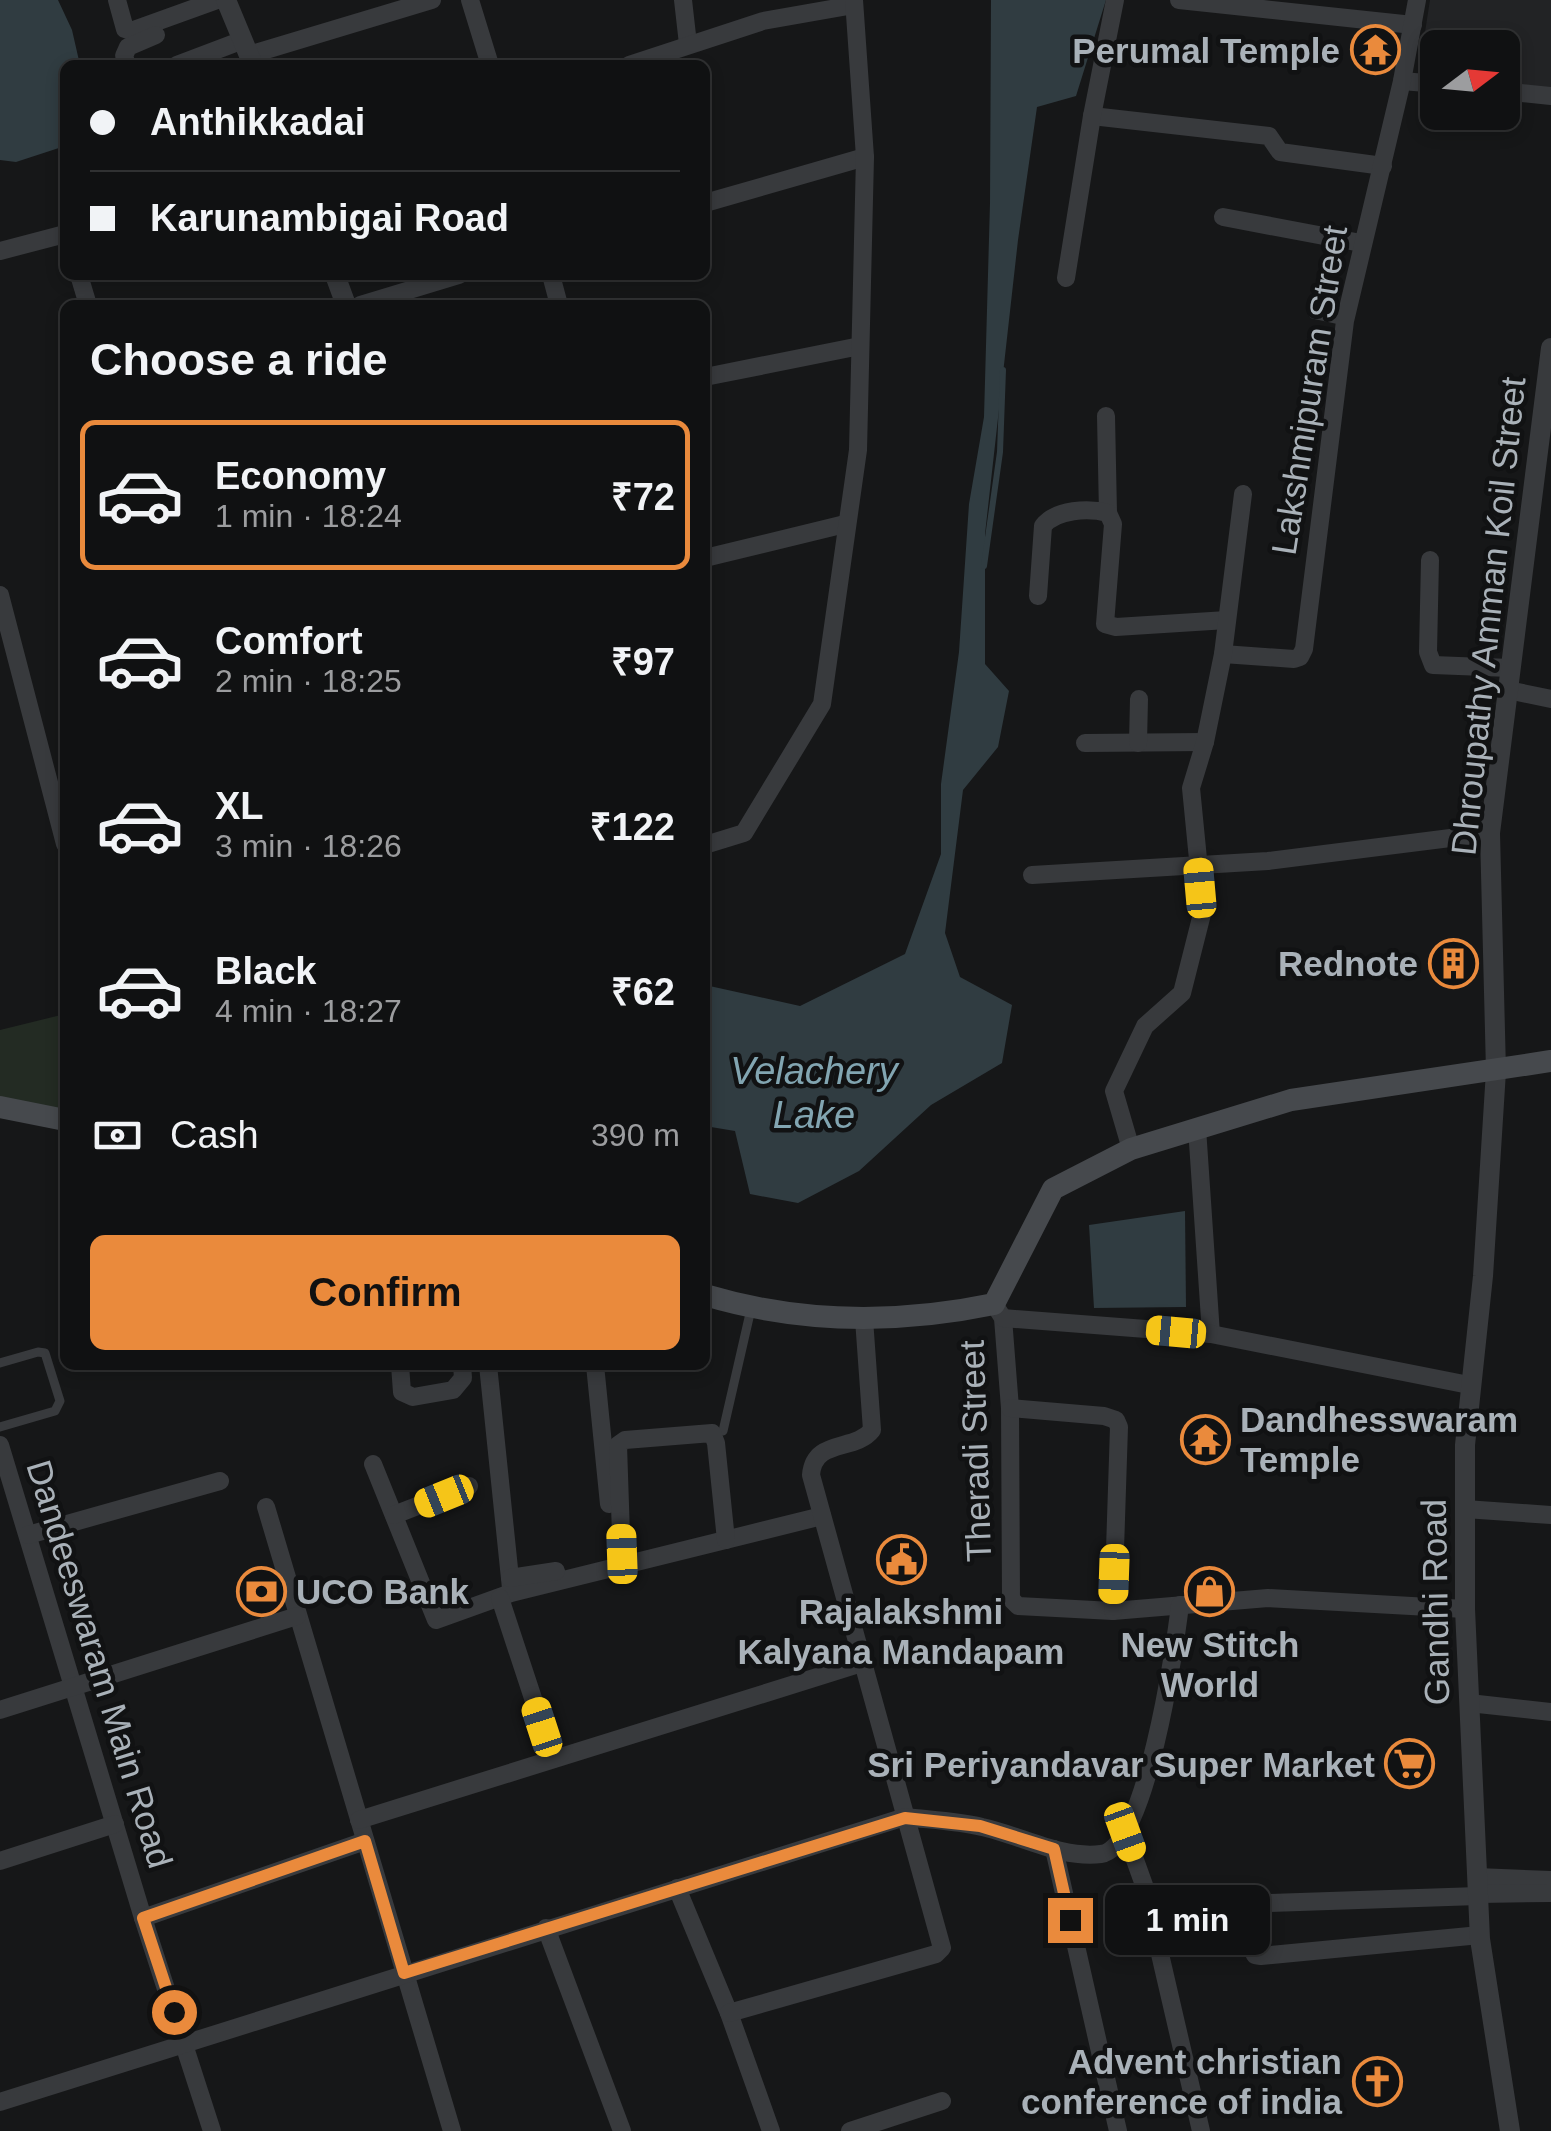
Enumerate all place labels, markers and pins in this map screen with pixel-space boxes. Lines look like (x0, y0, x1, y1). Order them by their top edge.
temple icon: Perumal Temple (1349, 24, 1401, 76)
place label: Perumal Temple (1072, 31, 1340, 70)
building icon: Rednote (1427, 937, 1479, 989)
place label: Rednote (1278, 944, 1418, 983)
place label: Dandhesswaram Temple (1240, 1400, 1518, 1479)
temple icon: Dandhesswaram Temple (1179, 1413, 1231, 1465)
public building icon: Rajalakshmi Kalyana Mandapam (875, 1533, 927, 1585)
bank icon: UCO Bank (235, 1565, 287, 1617)
shop icon: New Stitch World (1184, 1566, 1236, 1618)
place label: UCO Bank (296, 1572, 470, 1611)
place label: Rajalakshmi Kalyana Mandapam (738, 1592, 1064, 1671)
place label: New Stitch World (1121, 1625, 1299, 1704)
supermarket icon: Sri Periyandavar Super Market (1384, 1738, 1436, 1790)
place label: Sri Periyandavar Super Market (867, 1745, 1375, 1784)
place label: Advent christian conference of india (1021, 2042, 1343, 2121)
church icon: Advent christian conference of india (1351, 2055, 1403, 2107)

